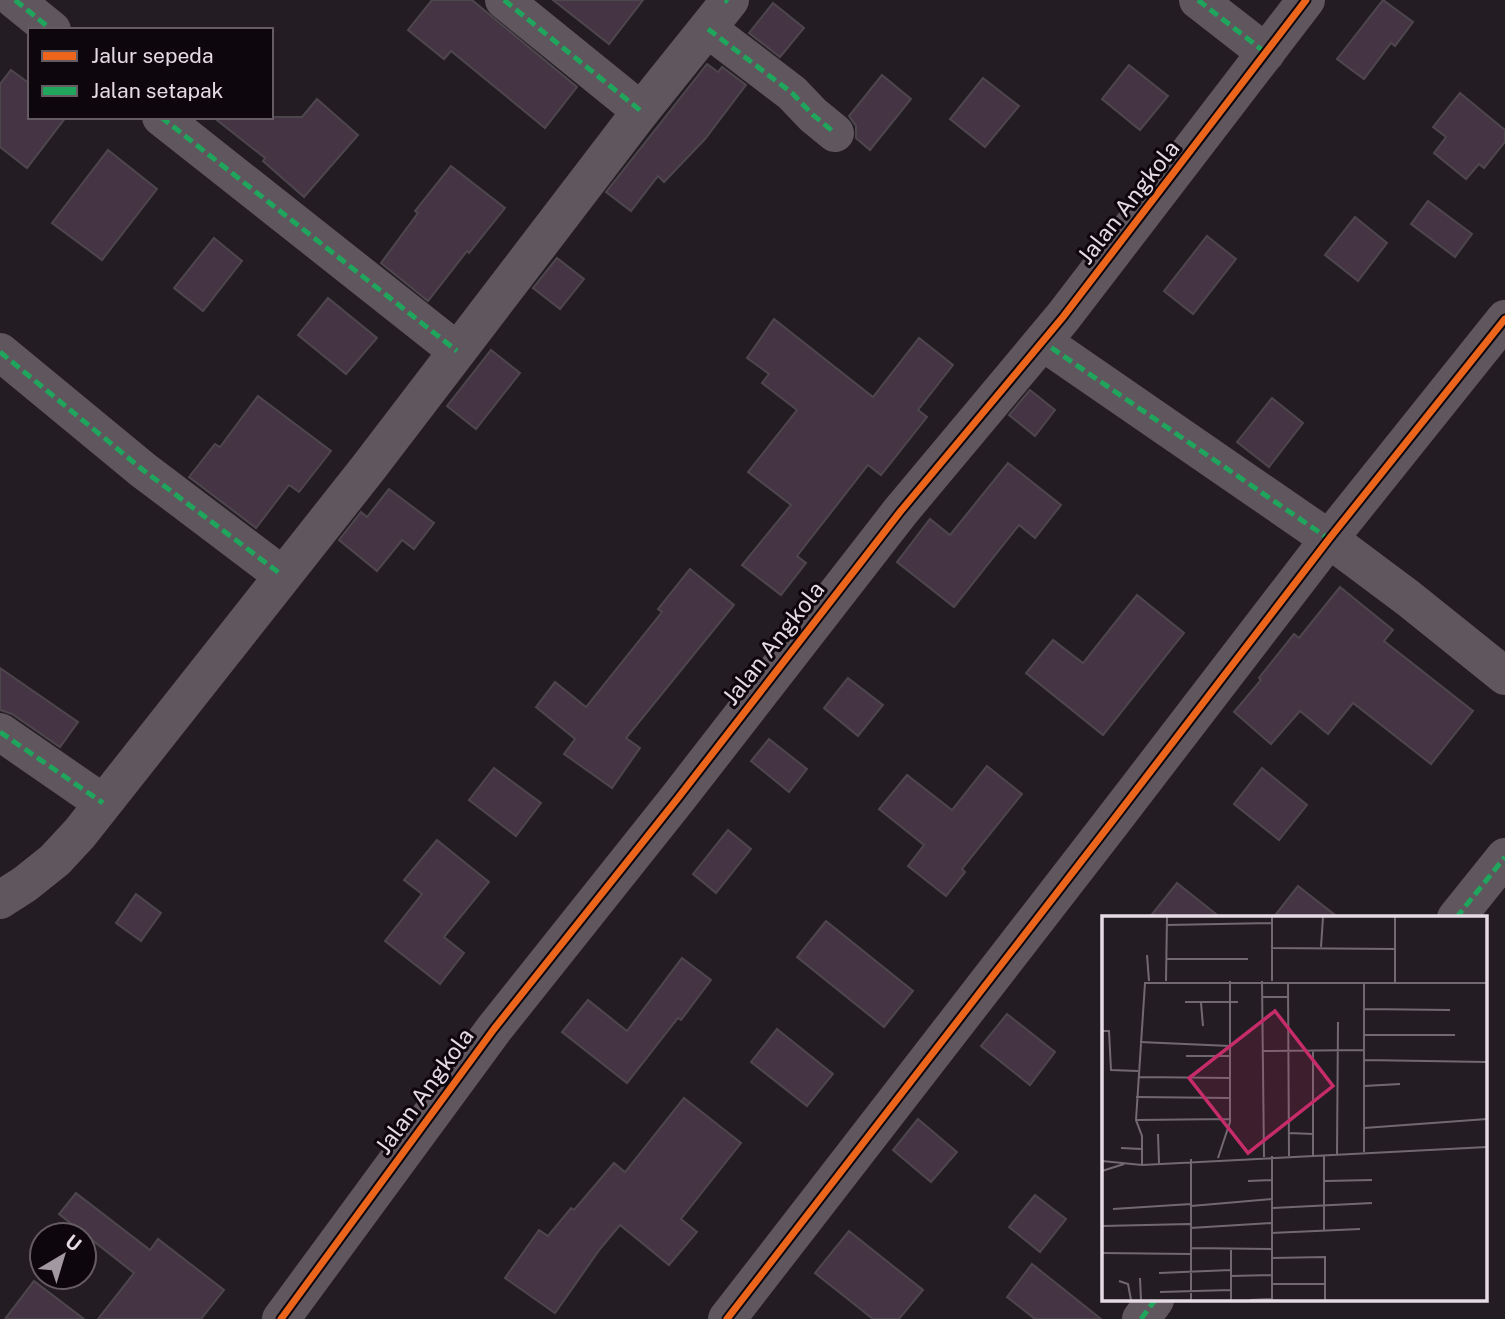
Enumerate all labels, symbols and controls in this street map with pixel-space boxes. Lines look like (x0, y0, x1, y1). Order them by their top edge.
legend (28, 28, 273, 119)
text: Jalur sepeda (91, 43, 214, 68)
text: Jalan setapak (91, 78, 224, 103)
street label: Jalan Angkola (1072, 135, 1184, 269)
street label: Jalan Angkola (717, 576, 829, 710)
inset map (1102, 916, 1488, 1302)
street label: Jalan Angkola (369, 1023, 479, 1159)
north arrow (28, 1221, 98, 1291)
text: U (61, 1230, 86, 1256)

